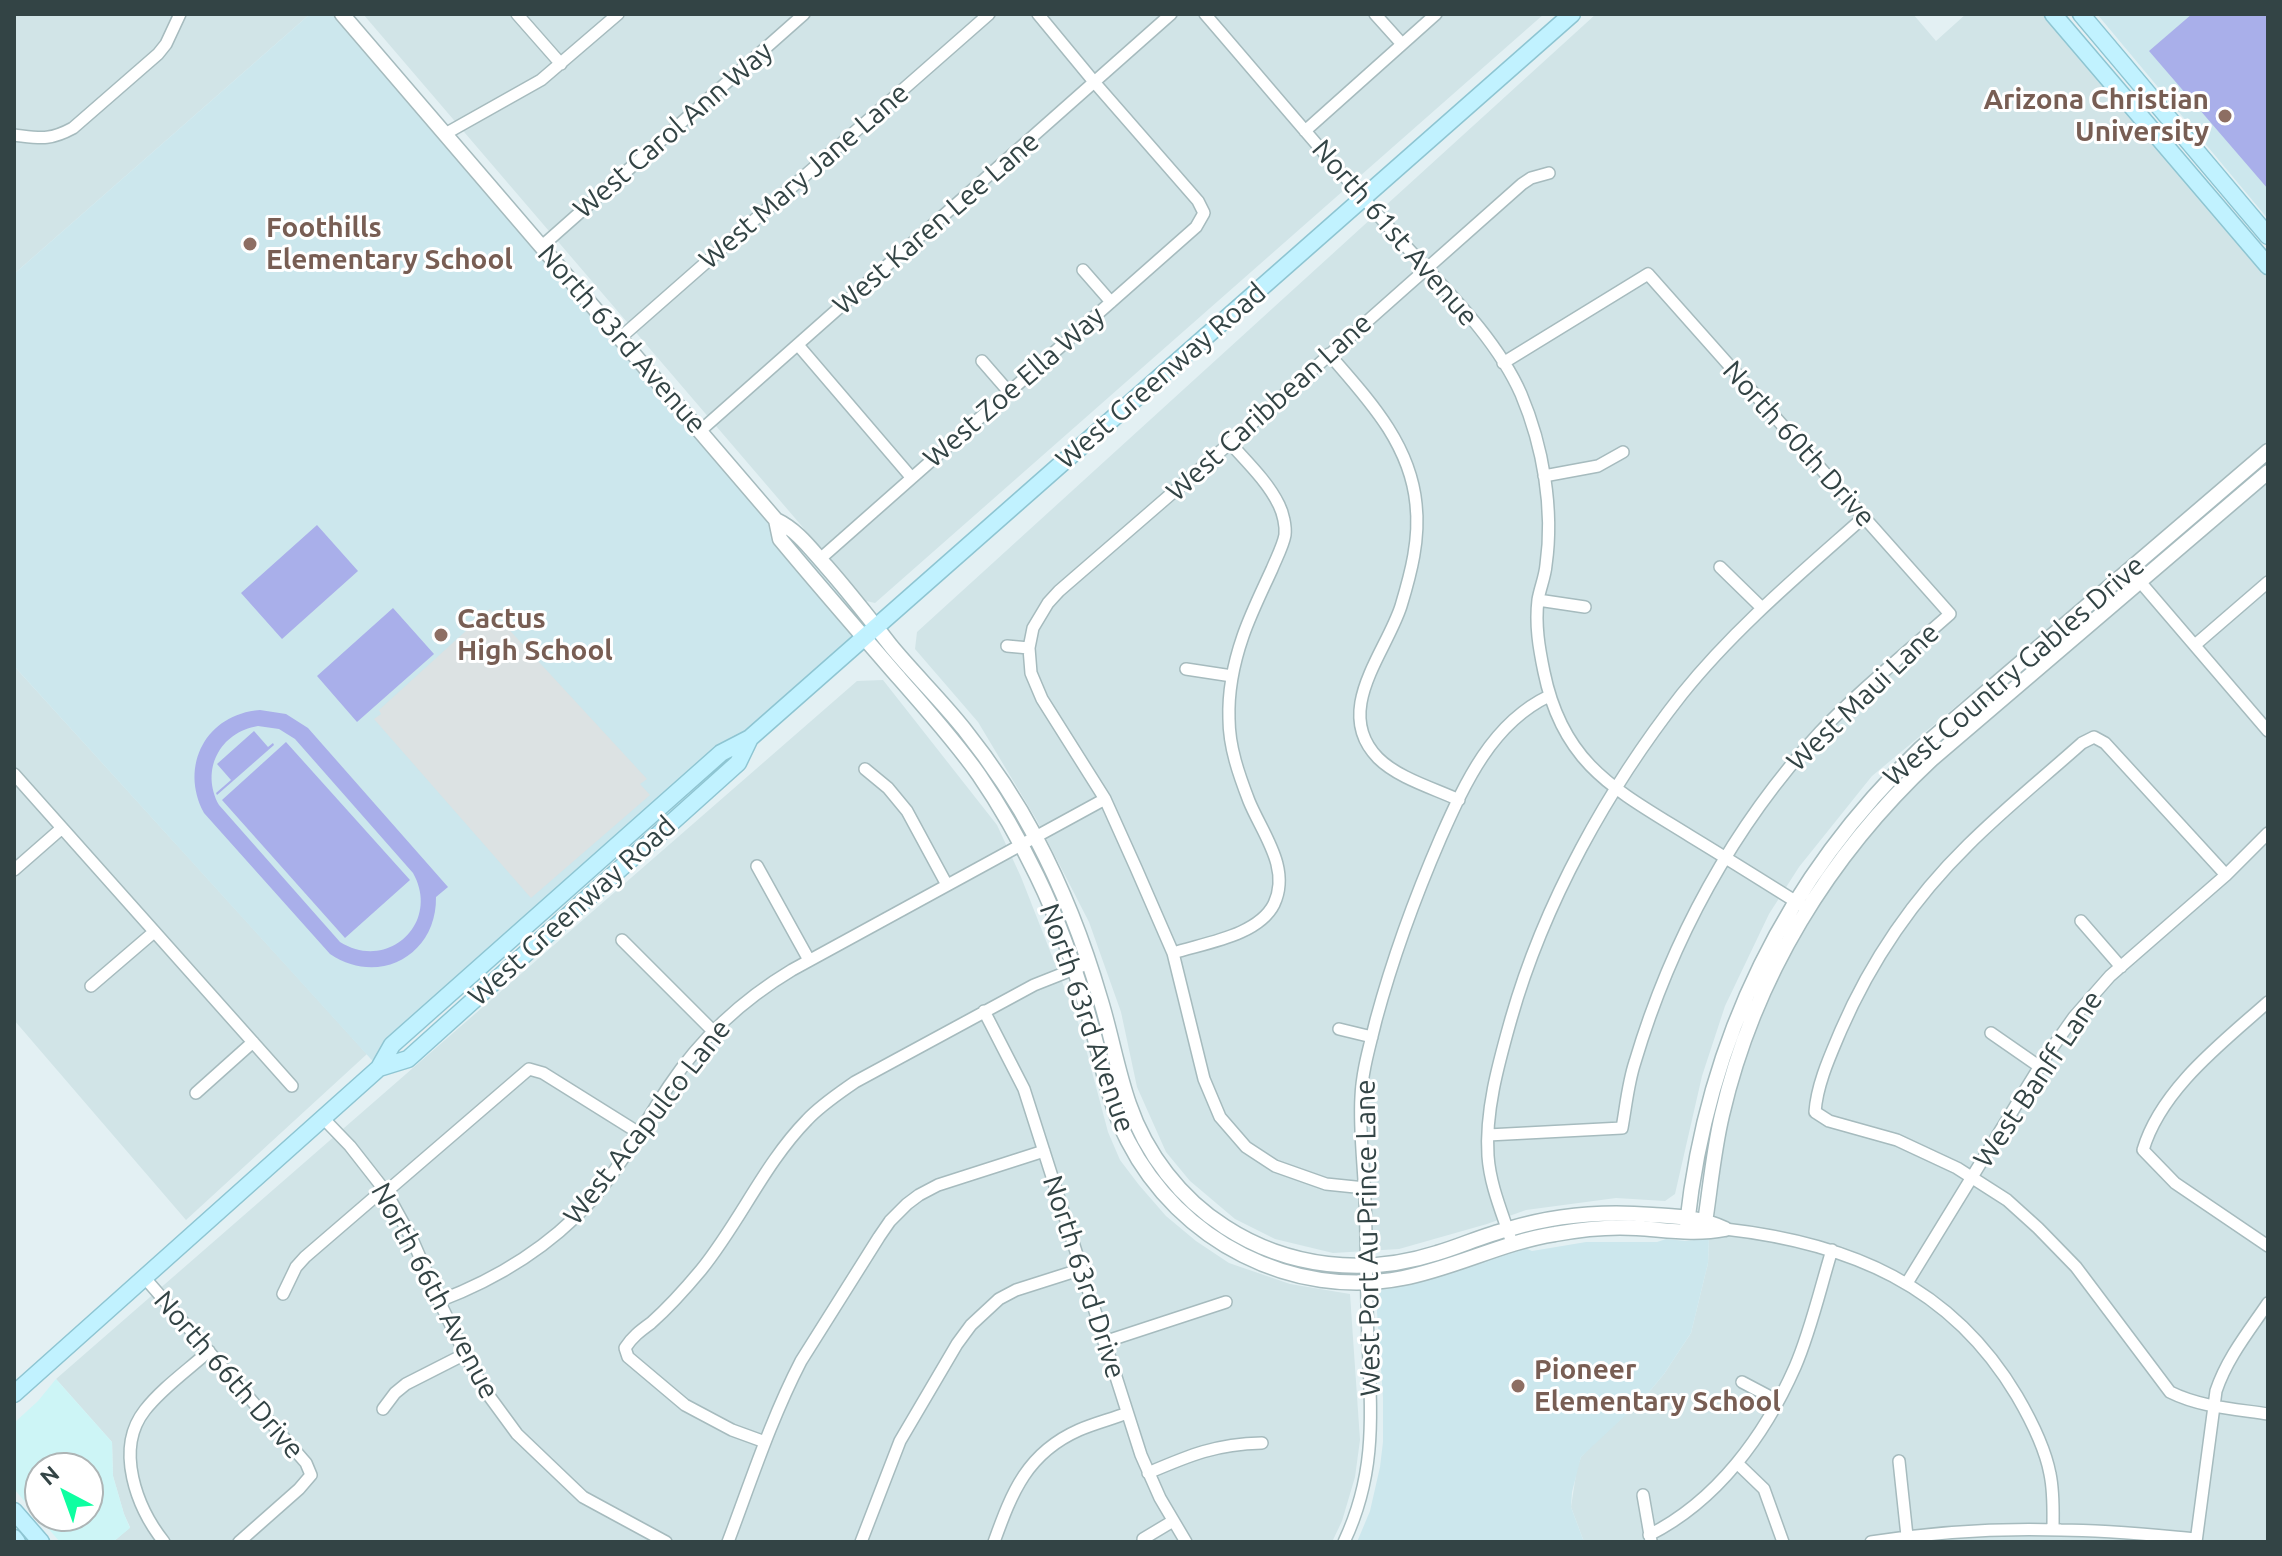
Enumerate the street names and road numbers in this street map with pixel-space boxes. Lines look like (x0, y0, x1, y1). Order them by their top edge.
street label: West Carol Ann Way (567, 34, 779, 226)
street label: West Mary Jane Lane (692, 76, 916, 276)
street label: West Karen Lee Lane (826, 124, 1046, 322)
street label: North 61st Avenue (1305, 133, 1485, 333)
street label: North 63rd Avenue (531, 238, 713, 440)
street label: West Greenway Road (1049, 276, 1273, 476)
street label: West Zoe Ella Way (917, 299, 1111, 475)
street label: West Caribbean Lane (1159, 306, 1379, 508)
street label: North 60th Drive (1716, 354, 1882, 534)
street label: West Country Gables Drive (1877, 548, 2151, 794)
street label: West Maui Lane (1780, 616, 1946, 778)
street label: West Greenway Road (462, 809, 682, 1013)
street label: North 63rd Avenue (1032, 899, 1142, 1137)
street label: West Banff Lane (1966, 984, 2110, 1174)
street label: West Acapulco Lane (556, 1013, 738, 1231)
street label: West Port Au Prince Lane (1348, 1079, 1388, 1397)
street label: North 63rd Drive (1035, 1171, 1133, 1383)
street label: North 66th Avenue (364, 1177, 506, 1405)
street label: North 66th Drive (147, 1284, 311, 1466)

